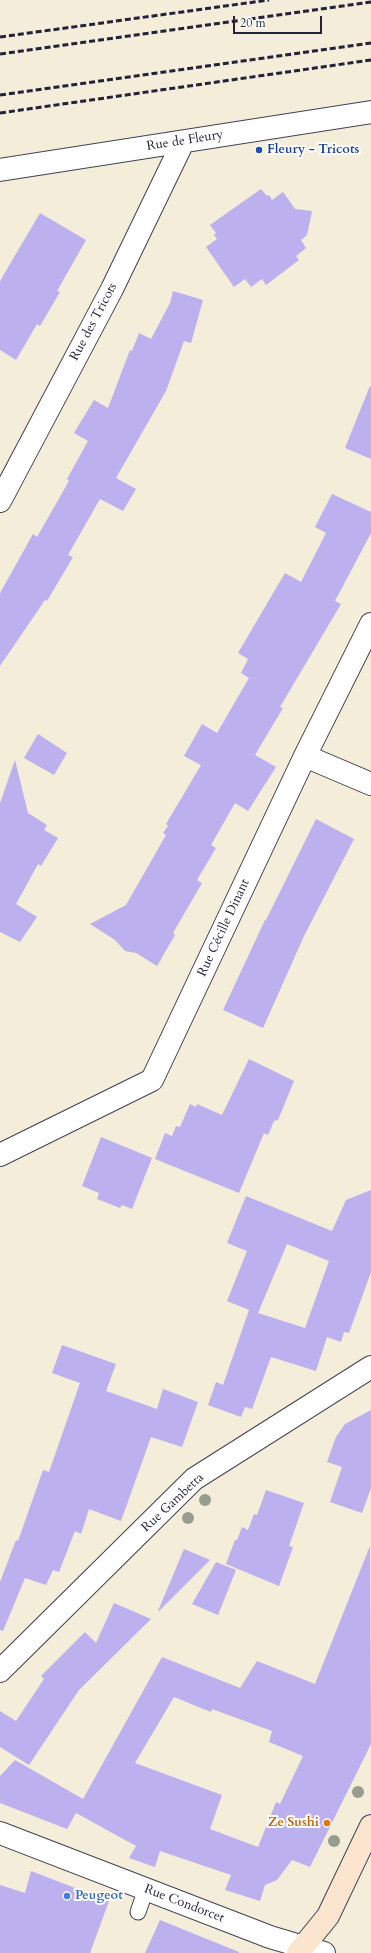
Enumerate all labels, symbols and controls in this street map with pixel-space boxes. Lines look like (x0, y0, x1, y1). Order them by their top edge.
scale bar (235, 8, 324, 34)
text: 20 m (240, 15, 266, 31)
street label: Rue de Fleury (146, 127, 224, 155)
place label: Fleury - Tricots (267, 142, 359, 158)
marker: Fleury - Tricots (254, 145, 264, 155)
street label: Rue des Tricots (67, 281, 121, 363)
street label: Rue Cécille Dinant (195, 877, 253, 979)
street label: Rue Gambetta (139, 1470, 207, 1536)
place label: Ze Sushi (268, 1815, 319, 1831)
marker: Ze Sushi (322, 1818, 332, 1828)
street label: Rue Condorcet (142, 1882, 226, 1926)
place label: Peugeot (75, 1888, 123, 1904)
marker: Peugeot (62, 1891, 72, 1901)

